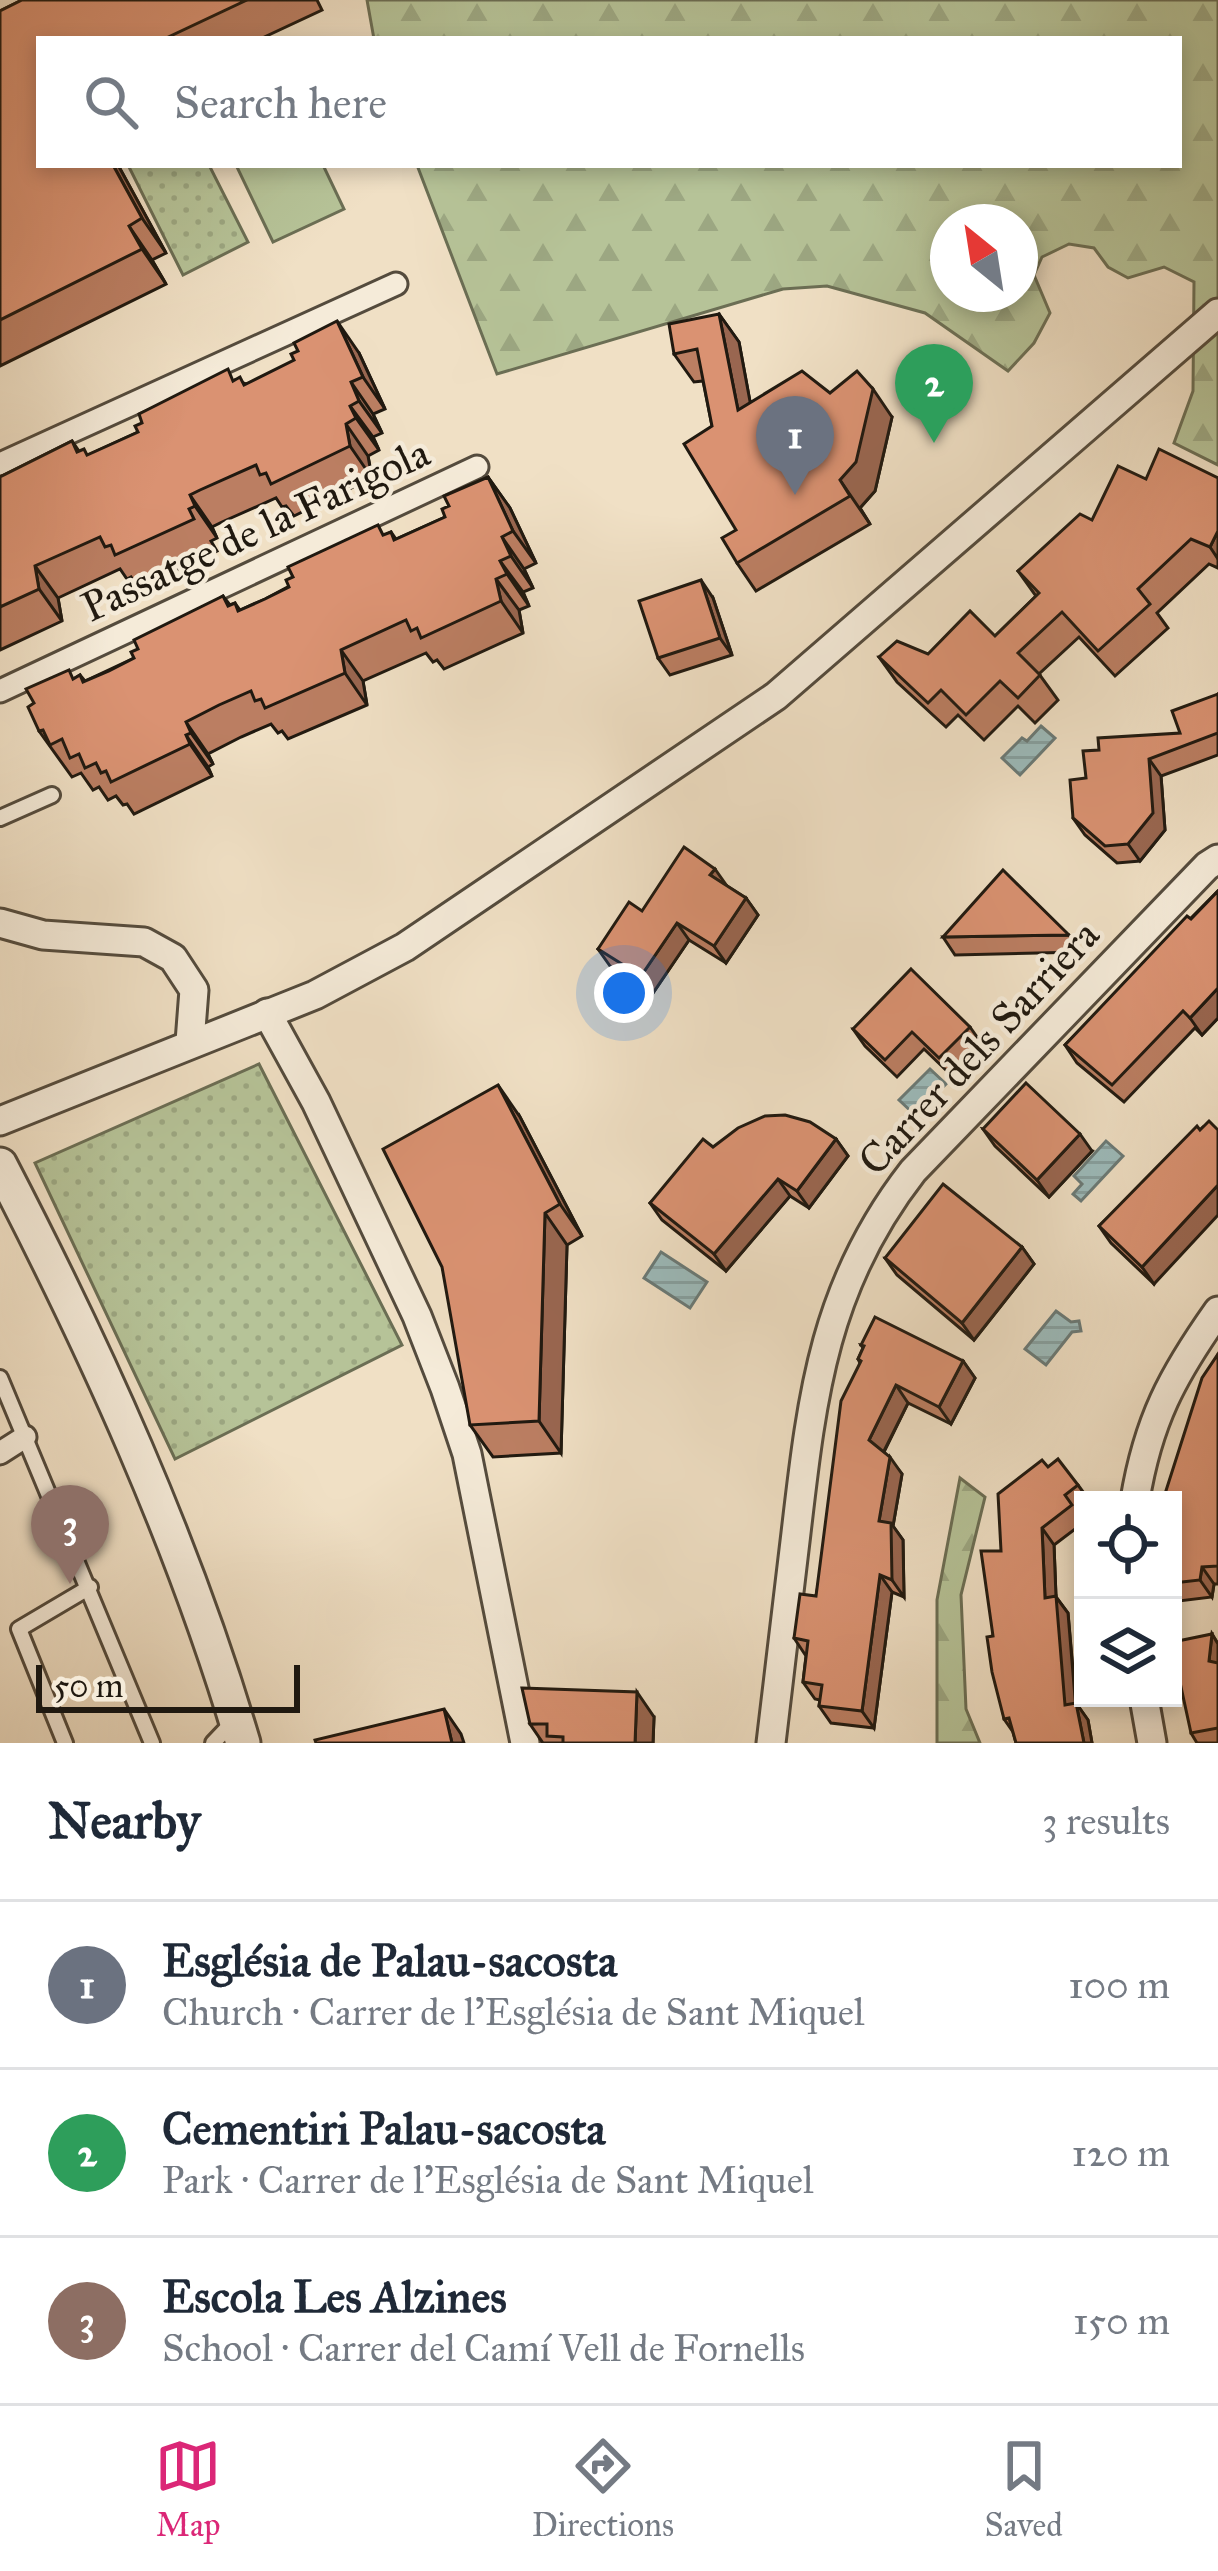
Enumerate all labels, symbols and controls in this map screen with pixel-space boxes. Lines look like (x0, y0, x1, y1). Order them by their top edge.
search box (36, 36, 1182, 168)
icon: search (78, 69, 144, 135)
text: Search here (174, 75, 387, 130)
north arrow (930, 204, 1038, 312)
pin: 2 (895, 344, 973, 443)
pin: 1 (756, 396, 834, 495)
street label: Passatge de la Farigola (73, 426, 438, 633)
street label: Carrer dels Sarriera (847, 909, 1110, 1186)
your location (594, 963, 654, 1023)
pin: 3 (31, 1485, 109, 1584)
map controls (1074, 1491, 1182, 1707)
button: locate (1074, 1491, 1182, 1599)
button: layers (1074, 1599, 1182, 1707)
scale bar (36, 1659, 300, 1712)
text: 50 m (54, 1666, 123, 1706)
text: Nearby (48, 1790, 200, 1852)
text: 3 results (1042, 1797, 1170, 1845)
text: Església de Palau-sacosta (162, 1933, 617, 1988)
text: 1 (79, 1961, 95, 2009)
text: 100 m (1068, 1961, 1170, 2009)
text: Church · Carrer de l'Església de Sant Miquel (162, 1988, 865, 2036)
text: Cementiri Palau-sacosta (162, 2101, 606, 2156)
text: 2 (77, 2129, 97, 2177)
text: 120 m (1071, 2129, 1170, 2177)
text: Park · Carrer de l'Església de Sant Miquel (162, 2156, 814, 2204)
text: Escola Les Alzines (162, 2269, 507, 2324)
text: 3 (79, 2297, 95, 2345)
text: 150 m (1073, 2297, 1170, 2345)
text: School · Carrer del Camí Vell de Fornells (162, 2324, 805, 2372)
tab: Map (155, 2433, 221, 2545)
tab: Directions (532, 2433, 674, 2545)
tab: Saved (984, 2433, 1063, 2545)

